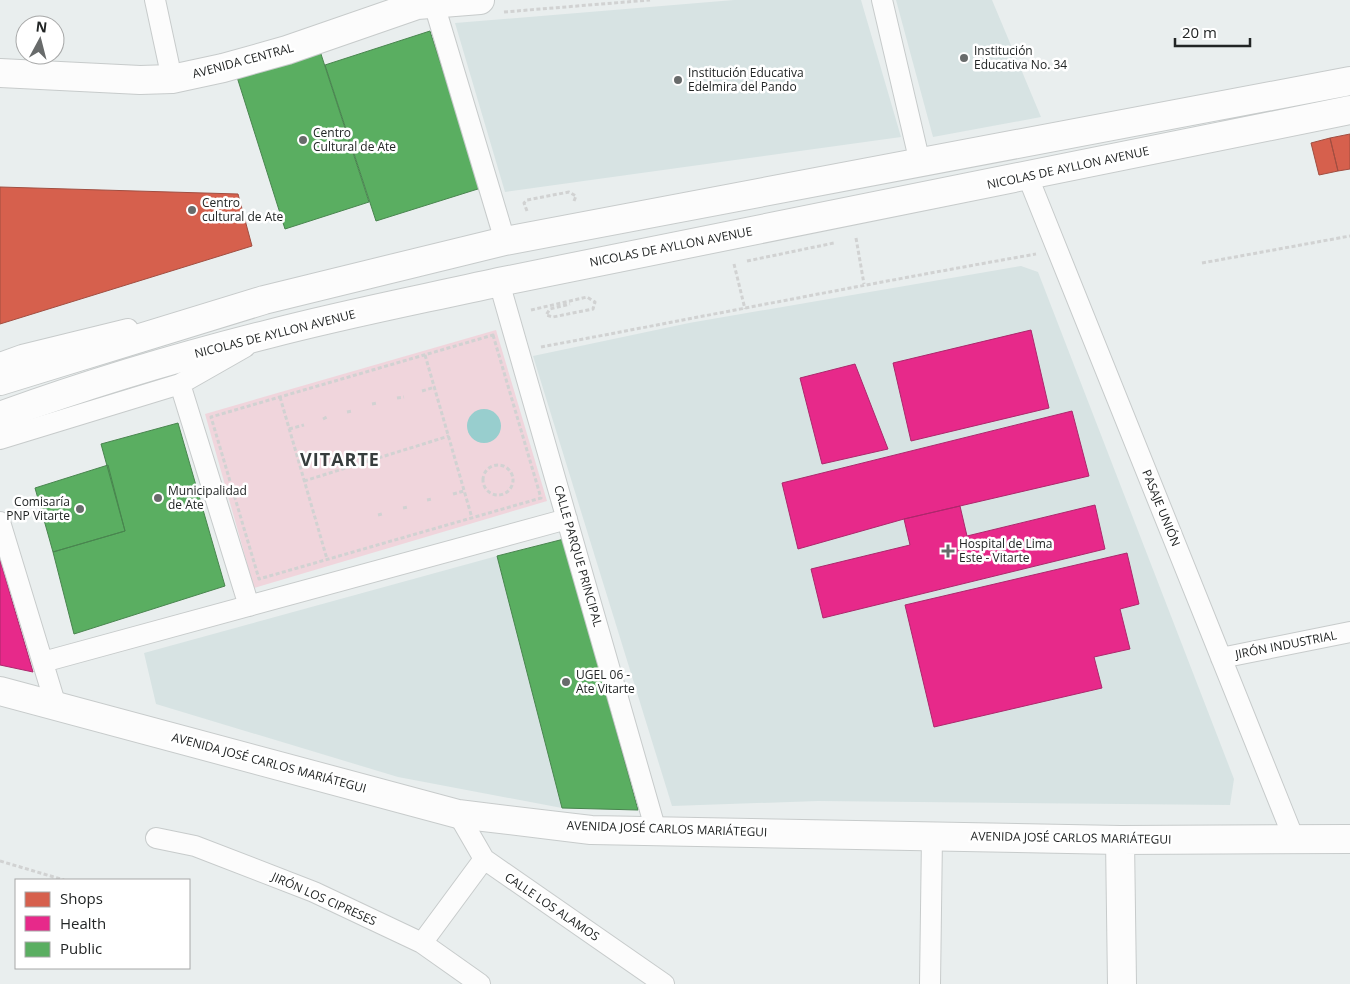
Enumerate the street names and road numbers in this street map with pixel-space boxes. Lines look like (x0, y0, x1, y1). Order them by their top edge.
street label: AVENIDA CENTRAL (190, 39, 295, 82)
street label: NICOLAS DE AYLLON AVENUE (985, 142, 1151, 193)
street label: NICOLAS DE AYLLON AVENUE (588, 222, 754, 271)
street label: NICOLAS DE AYLLON AVENUE (193, 305, 357, 362)
street label: PASAJE UNIÓN (1138, 467, 1185, 549)
street label: CALLE PARQUE PRINCIPAL (550, 483, 607, 629)
street label: JIRÓN INDUSTRIAL (1233, 626, 1338, 663)
street label: AVENIDA JOSÉ CARLOS MARIÁTEGUI (170, 728, 368, 797)
street label: AVENIDA JOSÉ CARLOS MARIÁTEGUI (566, 817, 768, 840)
street label: AVENIDA JOSÉ CARLOS MARIÁTEGUI (970, 827, 1172, 848)
street label: JIRÓN LOS CIPRESES (268, 867, 379, 929)
street label: CALLE LOS ALAMOS (502, 869, 603, 945)

